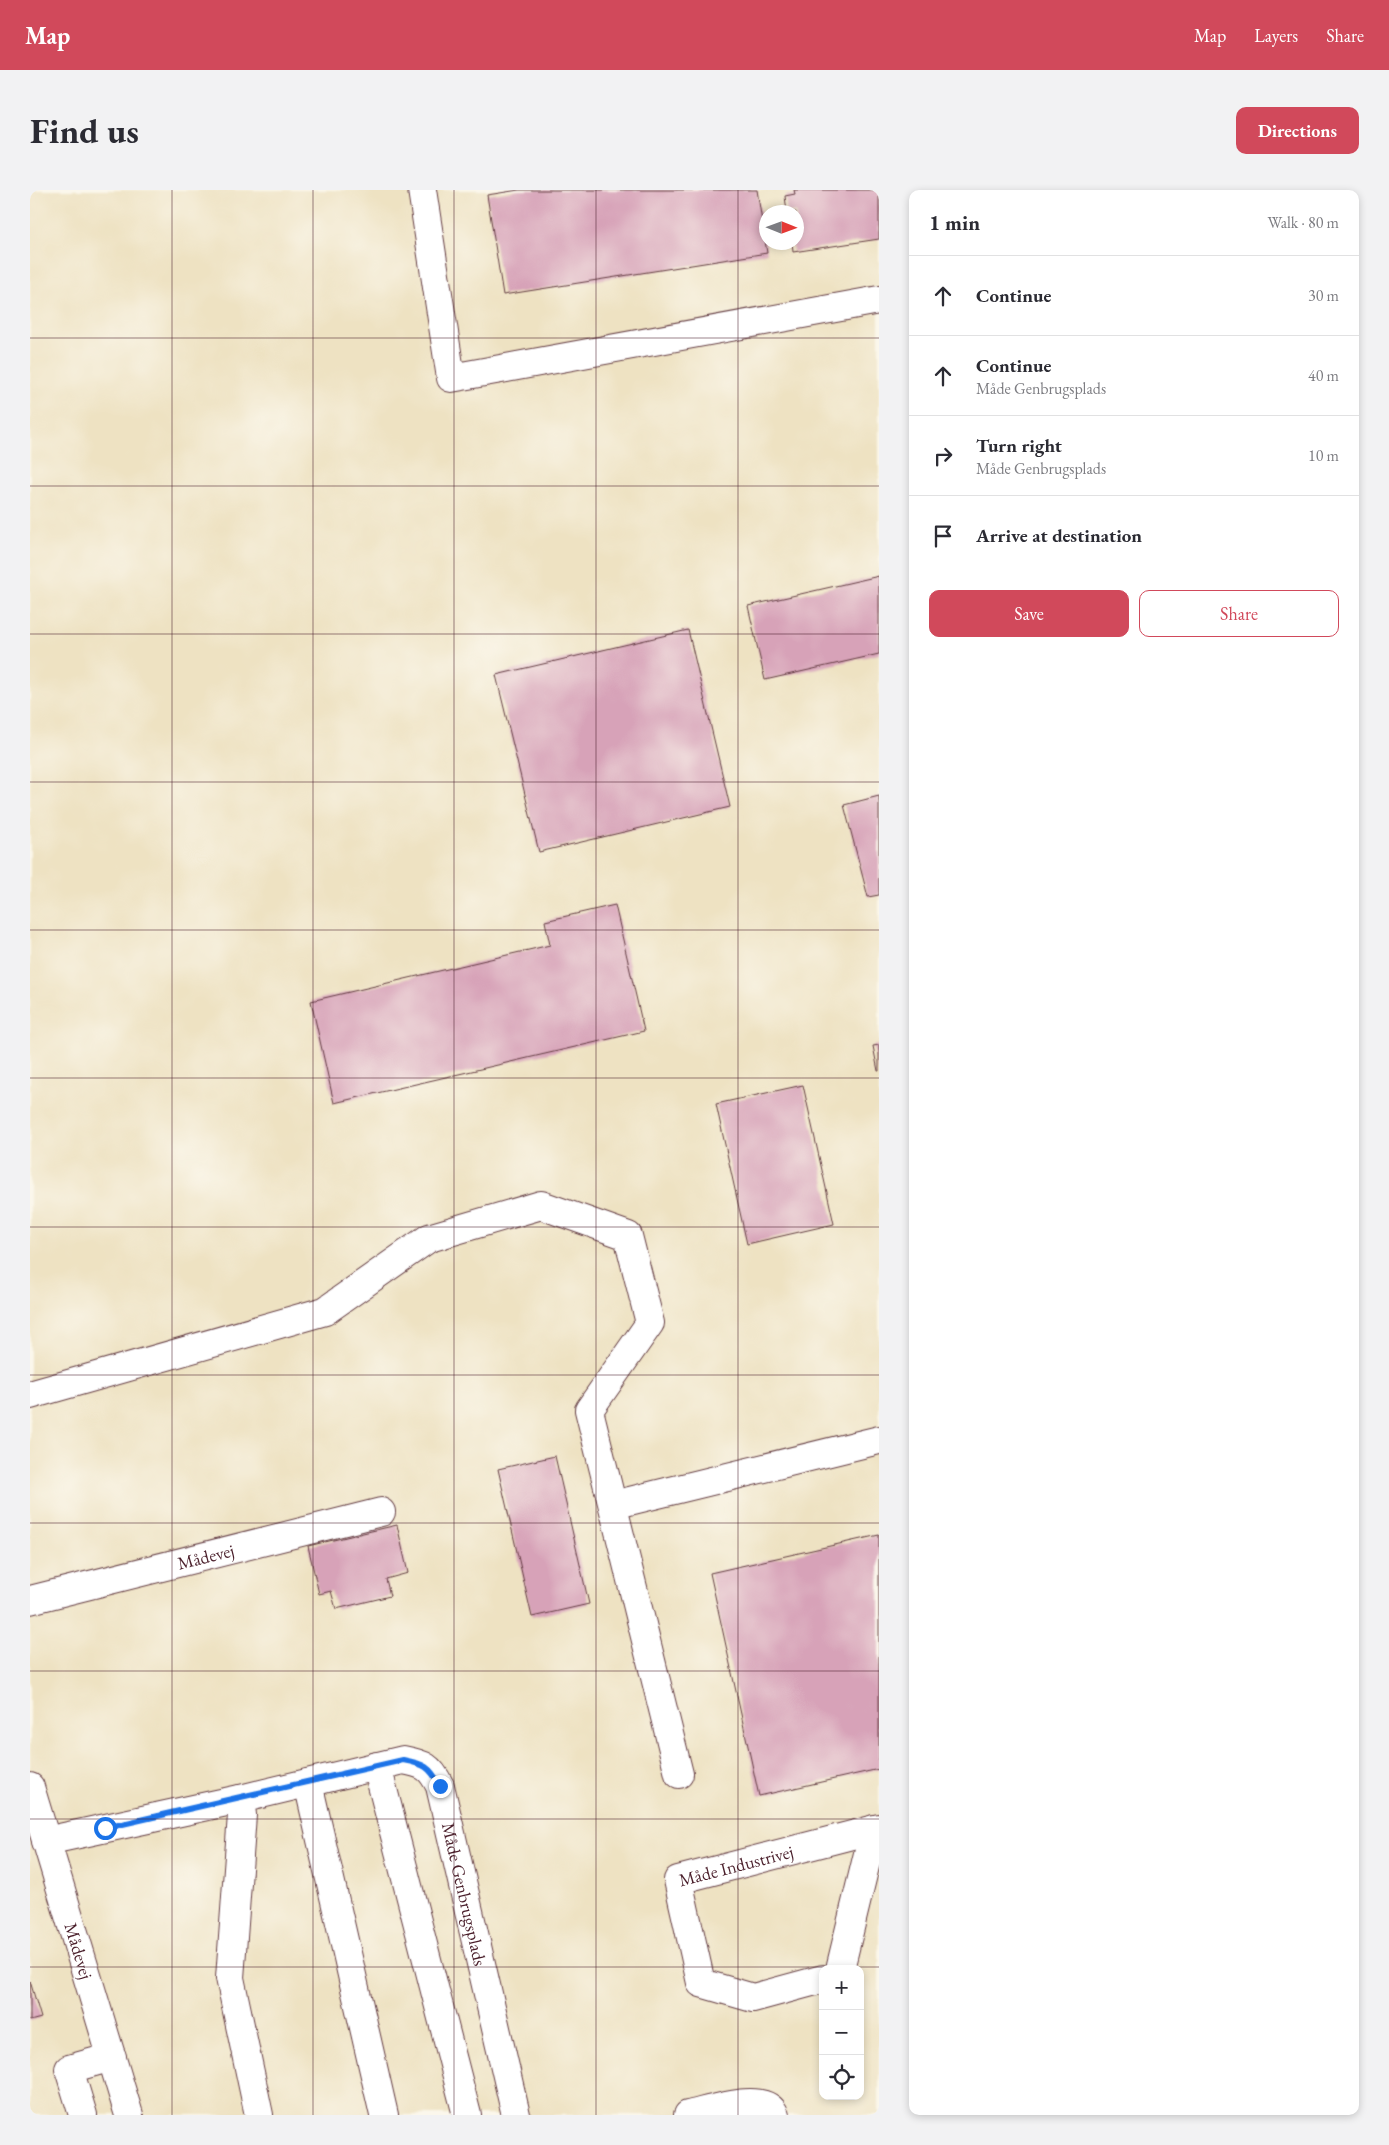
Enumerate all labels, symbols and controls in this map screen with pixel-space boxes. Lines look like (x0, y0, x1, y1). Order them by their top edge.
text: Map (25, 20, 70, 51)
text: Map (1194, 24, 1226, 47)
text: Layers (1254, 24, 1298, 47)
text: Share (1326, 24, 1364, 47)
button: Directions (1236, 107, 1359, 154)
text: Find us (30, 108, 139, 153)
north arrow (759, 205, 804, 250)
text: 1 min (929, 209, 980, 236)
text: Walk · 80 m (1268, 212, 1339, 233)
icon: ahead (929, 282, 957, 310)
text: Continue (976, 283, 1051, 308)
text: 30 m (1308, 285, 1339, 306)
text: Continue (976, 353, 1051, 378)
icon: ahead (929, 362, 957, 390)
text: 40 m (1308, 365, 1339, 386)
text: Måde Genbrugsplads (976, 378, 1106, 399)
text: Turn right (976, 433, 1062, 458)
icon: right (929, 442, 957, 470)
text: 10 m (1308, 445, 1339, 466)
text: Måde Genbrugsplads (976, 458, 1106, 479)
icon: arrive (929, 522, 957, 550)
text: Arrive at destination (976, 523, 1142, 548)
button: Save (929, 590, 1129, 637)
button: Share (1139, 590, 1339, 637)
street label: Mådevej (175, 1538, 236, 1574)
route end (429, 1775, 452, 1798)
route start (94, 1817, 117, 1840)
street label: Måde Genbrugsplads (437, 1820, 493, 1968)
street label: Måde Industrivej (676, 1839, 796, 1891)
street label: Mådevej (60, 1920, 99, 1982)
map controls (819, 1965, 864, 2100)
button: + (819, 1965, 864, 2010)
button: − (819, 2010, 864, 2055)
button: locate (819, 2055, 864, 2100)

